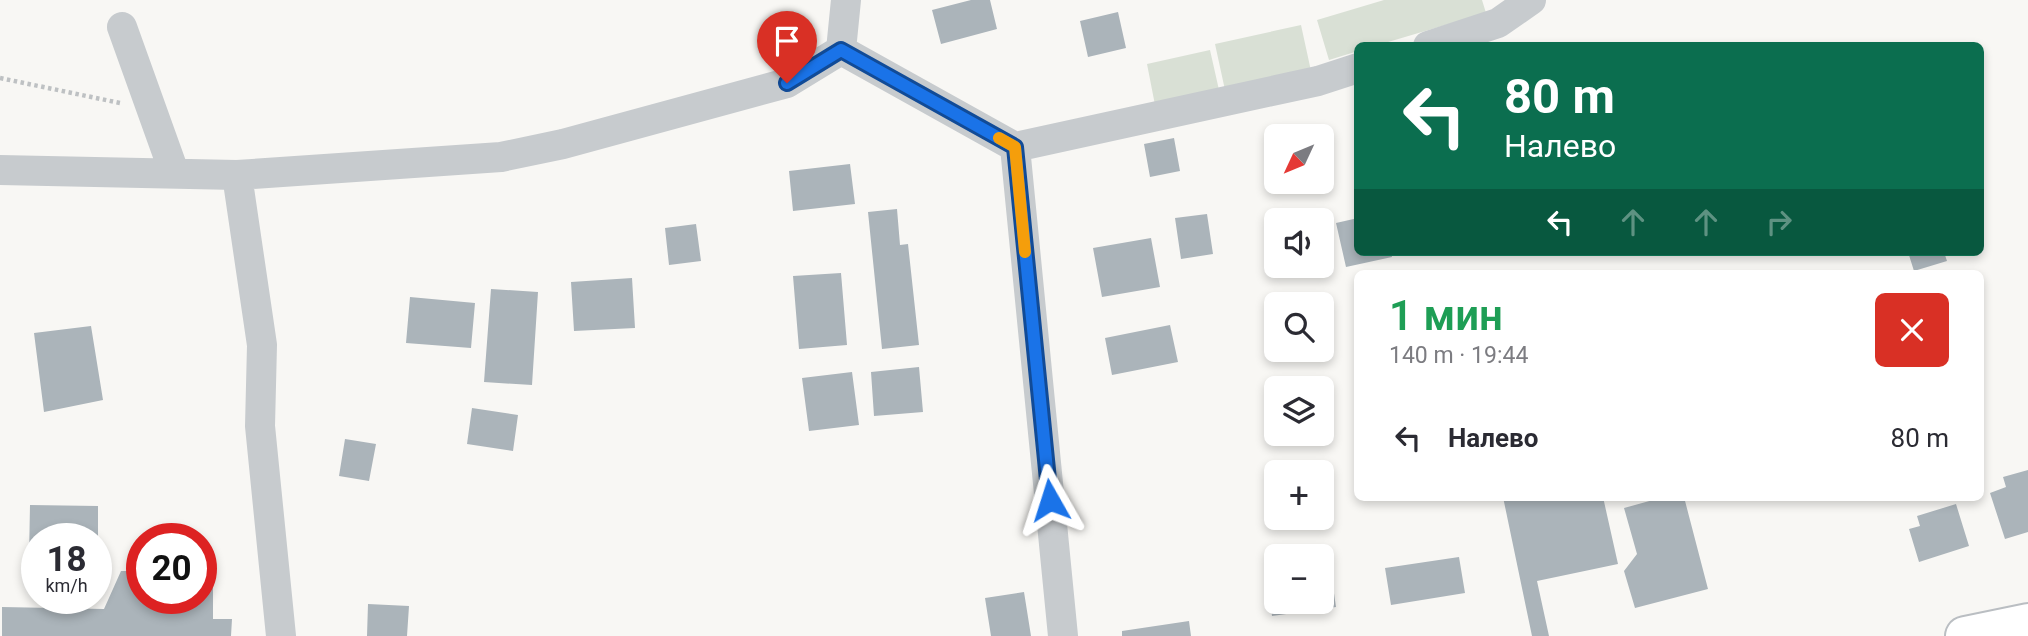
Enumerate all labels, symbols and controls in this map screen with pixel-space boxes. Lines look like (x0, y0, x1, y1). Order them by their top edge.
pin (757, 11, 817, 83)
icon: arrive (768, 22, 806, 60)
text: 80 m (1504, 68, 1615, 125)
icon: left (1389, 70, 1480, 161)
north arrow (1264, 124, 1334, 194)
map controls (1264, 124, 1334, 614)
text: Налево (1504, 127, 1616, 165)
icon: left (1541, 203, 1579, 241)
icon: ahead (1614, 203, 1652, 241)
icon: ahead (1687, 203, 1725, 241)
icon: right (1760, 203, 1798, 241)
button: sound (1264, 208, 1334, 278)
text: 1 мин (1389, 291, 1503, 340)
button: search (1264, 292, 1334, 362)
button: close (1875, 293, 1949, 367)
text: 140 m · 19:44 (1389, 342, 1528, 369)
button: layers (1264, 376, 1334, 446)
icon: left (1389, 419, 1427, 457)
text: Налево (1448, 423, 1538, 453)
text: 80 m (1891, 423, 1949, 453)
button: + (1264, 460, 1334, 530)
position arrow (1013, 463, 1087, 537)
speed limit sign: 20 (126, 523, 217, 614)
text: 18 (46, 539, 87, 580)
button: − (1264, 544, 1334, 614)
text: km/h (45, 575, 88, 596)

